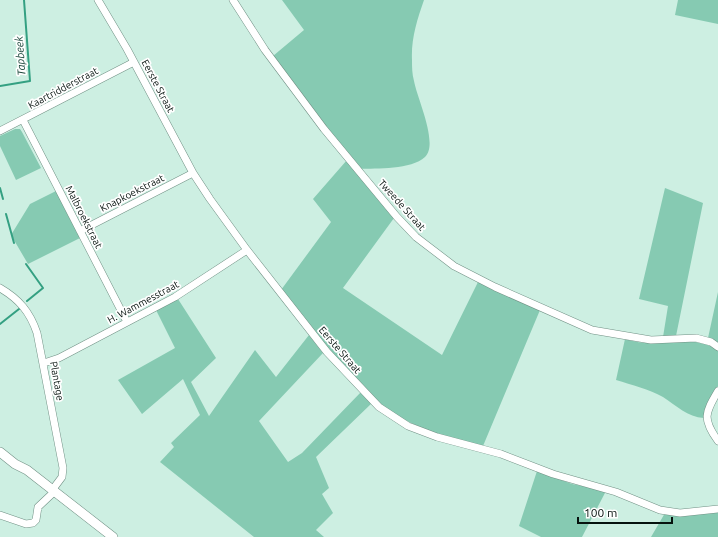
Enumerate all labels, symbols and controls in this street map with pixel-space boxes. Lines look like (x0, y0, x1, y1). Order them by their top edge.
water label: Tapbeek (13, 35, 27, 76)
street label: Eerste Straat (139, 58, 177, 114)
street label: Kaartridderstraat (26, 65, 100, 111)
street label: Knapkoekstraat (98, 172, 166, 214)
street label: Tweede Straat (376, 177, 428, 233)
street label: Malbroekstraat (63, 184, 105, 250)
street label: H. Wammesstraat (105, 279, 181, 325)
street label: Eerste Straat (317, 324, 363, 376)
street label: Plantage (48, 360, 66, 402)
scale bar (578, 499, 672, 525)
text: 100 m (584, 506, 617, 519)

